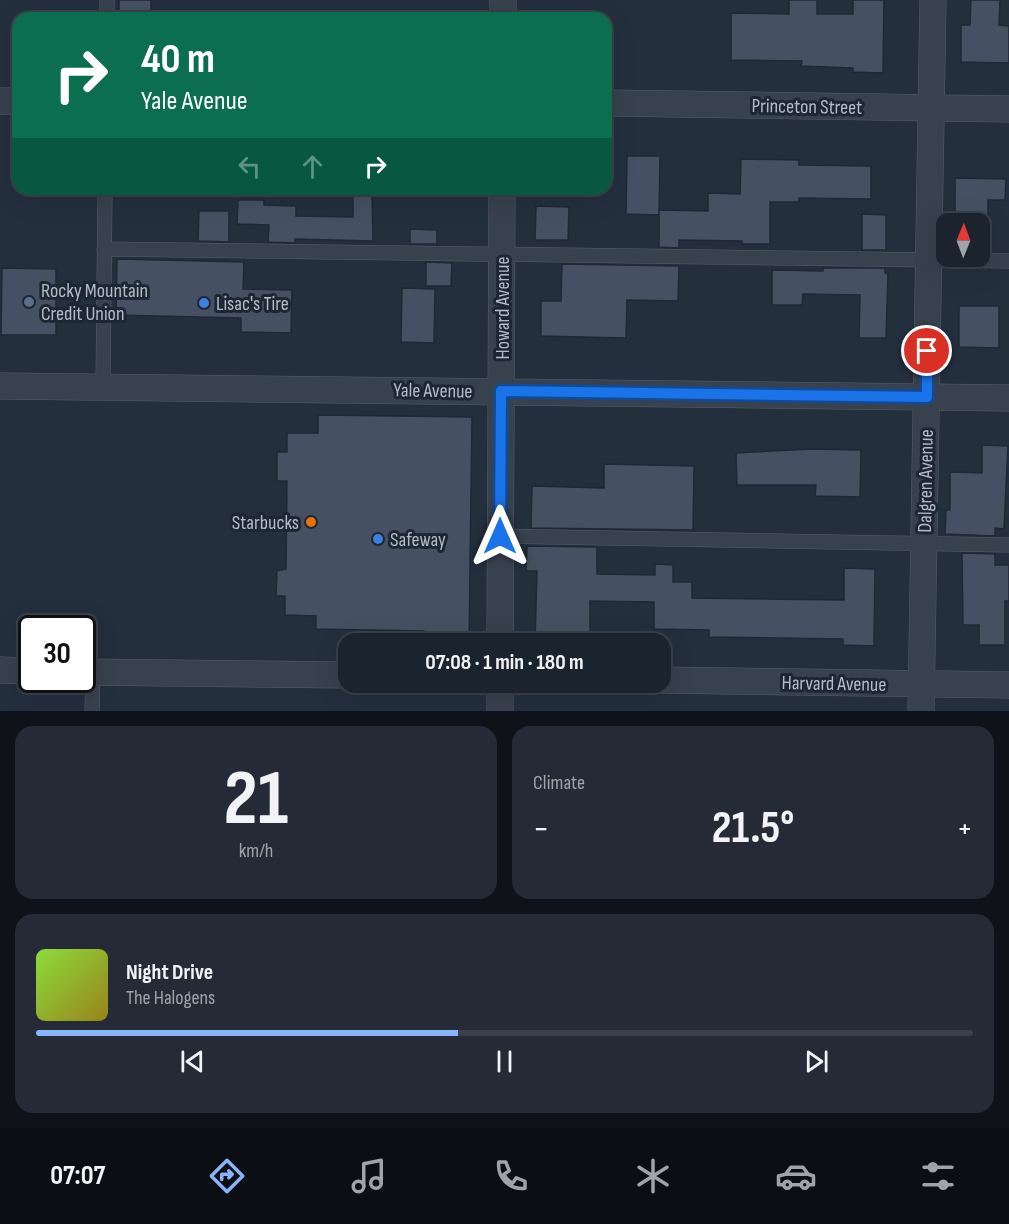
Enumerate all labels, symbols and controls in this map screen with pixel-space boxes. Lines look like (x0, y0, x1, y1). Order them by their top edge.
text: 40 m (141, 34, 215, 85)
icon: right (42, 36, 120, 114)
text: Yale Avenue (141, 85, 248, 117)
street label: Princeton Street (752, 94, 862, 120)
icon: left (233, 150, 266, 183)
icon: ahead (296, 150, 329, 183)
icon: right (359, 150, 392, 183)
north arrow (936, 213, 990, 267)
map controls (936, 213, 990, 267)
street label: Howard Avenue (491, 257, 515, 359)
place label: Rocky Mountain Credit Union (41, 279, 148, 326)
place label: Lisac's Tire (216, 292, 289, 316)
marker: Rocky Mountain Credit Union (22, 295, 36, 309)
marker: Lisac's Tire (197, 296, 211, 310)
pin (901, 325, 952, 376)
icon: arrive (910, 334, 943, 367)
street label: Yale Avenue (393, 378, 473, 404)
street label: Dalgren Avenue (913, 429, 939, 533)
position arrow (468, 504, 532, 568)
place label: Starbucks (232, 511, 299, 535)
marker: Starbucks (304, 515, 318, 529)
place label: Safeway (390, 528, 446, 552)
marker: Safeway (371, 532, 385, 546)
speed limit sign: 30 (18, 615, 96, 693)
text: 07:08 · 1 min · 180 m (425, 649, 584, 676)
street label: Harvard Avenue (781, 671, 887, 697)
text: 21 (224, 753, 288, 846)
text: Climate (533, 771, 585, 795)
text: 21.5° (712, 801, 794, 856)
text: − (533, 809, 549, 849)
text: + (957, 809, 973, 849)
text: km/h (239, 839, 273, 863)
text: Night Drive (126, 959, 213, 986)
text: The Halogens (126, 986, 215, 1010)
icon: previous (176, 1045, 209, 1078)
icon: pause (488, 1045, 521, 1078)
icon: next (800, 1045, 833, 1078)
icon: directions (206, 1155, 248, 1197)
icon: music (348, 1155, 390, 1197)
icon: phone (490, 1155, 532, 1197)
icon: climate (632, 1155, 674, 1197)
icon: car (775, 1155, 817, 1197)
icon: filters (917, 1155, 959, 1197)
text: 07:07 (50, 1160, 105, 1192)

